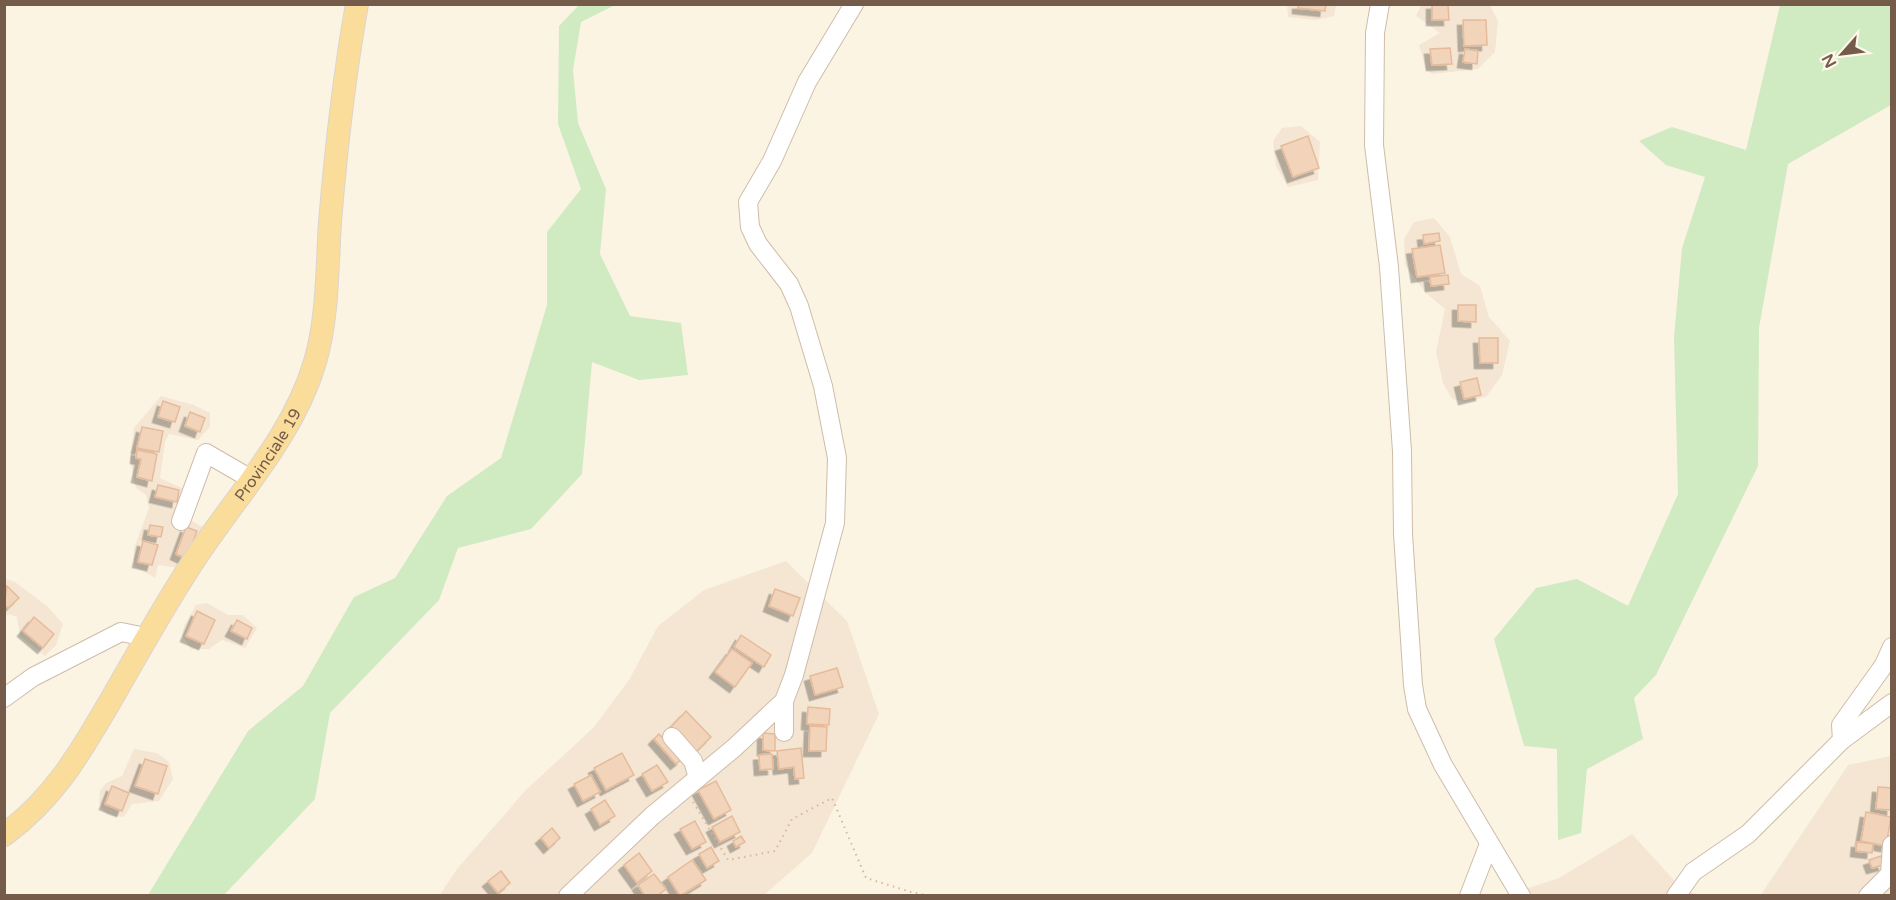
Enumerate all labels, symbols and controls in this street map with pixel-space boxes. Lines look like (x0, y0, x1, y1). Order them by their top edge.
north arrow (1812, 24, 1872, 84)
text: N (1818, 50, 1841, 71)
street label: Provinciale 19 (230, 405, 306, 506)

